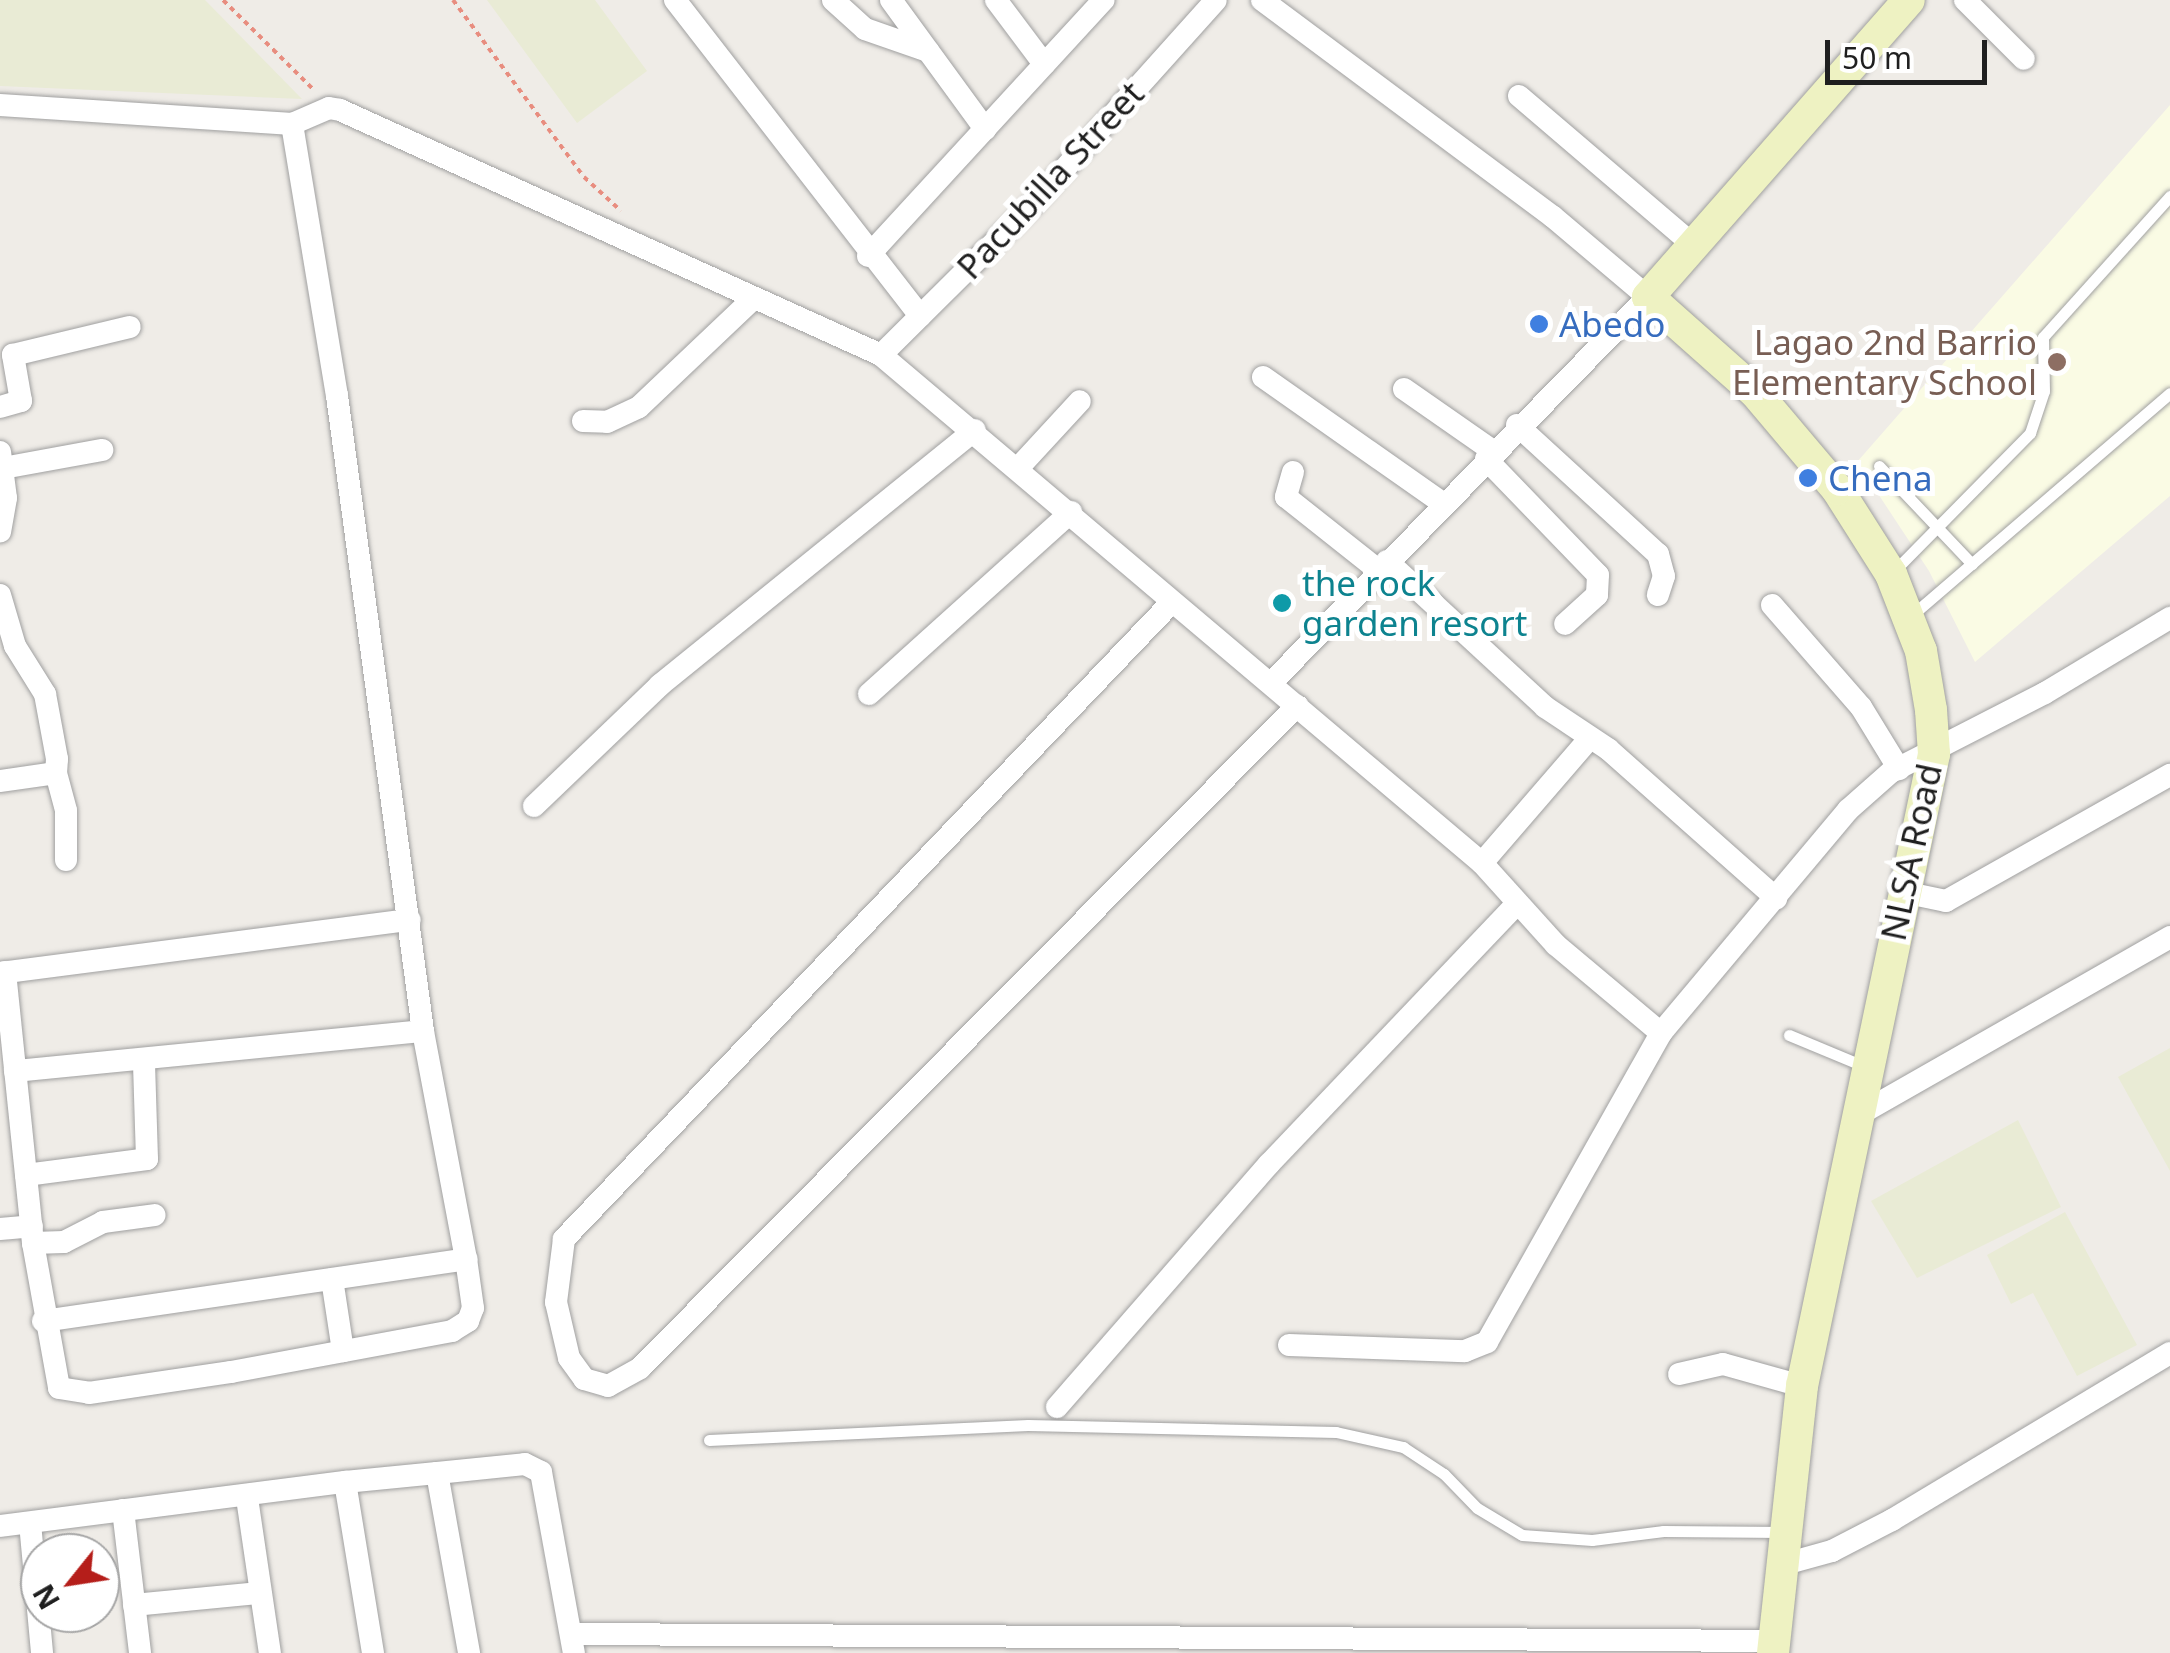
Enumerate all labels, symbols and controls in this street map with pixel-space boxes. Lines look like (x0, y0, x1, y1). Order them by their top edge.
scale bar (1830, 20, 1992, 82)
text: 50 m (1842, 37, 1912, 78)
street label: Pacubilla Street (948, 73, 1152, 287)
place label: Abedo (1559, 303, 1665, 345)
marker: Abedo (1528, 313, 1550, 335)
place label: Lagao 2nd Barrio Elementary School (1732, 321, 2037, 403)
marker: Lagao 2nd Barrio Elementary School (2046, 351, 2068, 373)
place label: Chena (1828, 457, 1933, 499)
marker: Chena (1797, 467, 1819, 489)
place label: the rock garden resort (1302, 562, 1527, 644)
marker: the rock garden resort (1271, 592, 1293, 614)
street label: NLSA Road (1872, 760, 1950, 944)
north arrow (20, 1533, 120, 1633)
text: N (24, 1578, 68, 1616)

